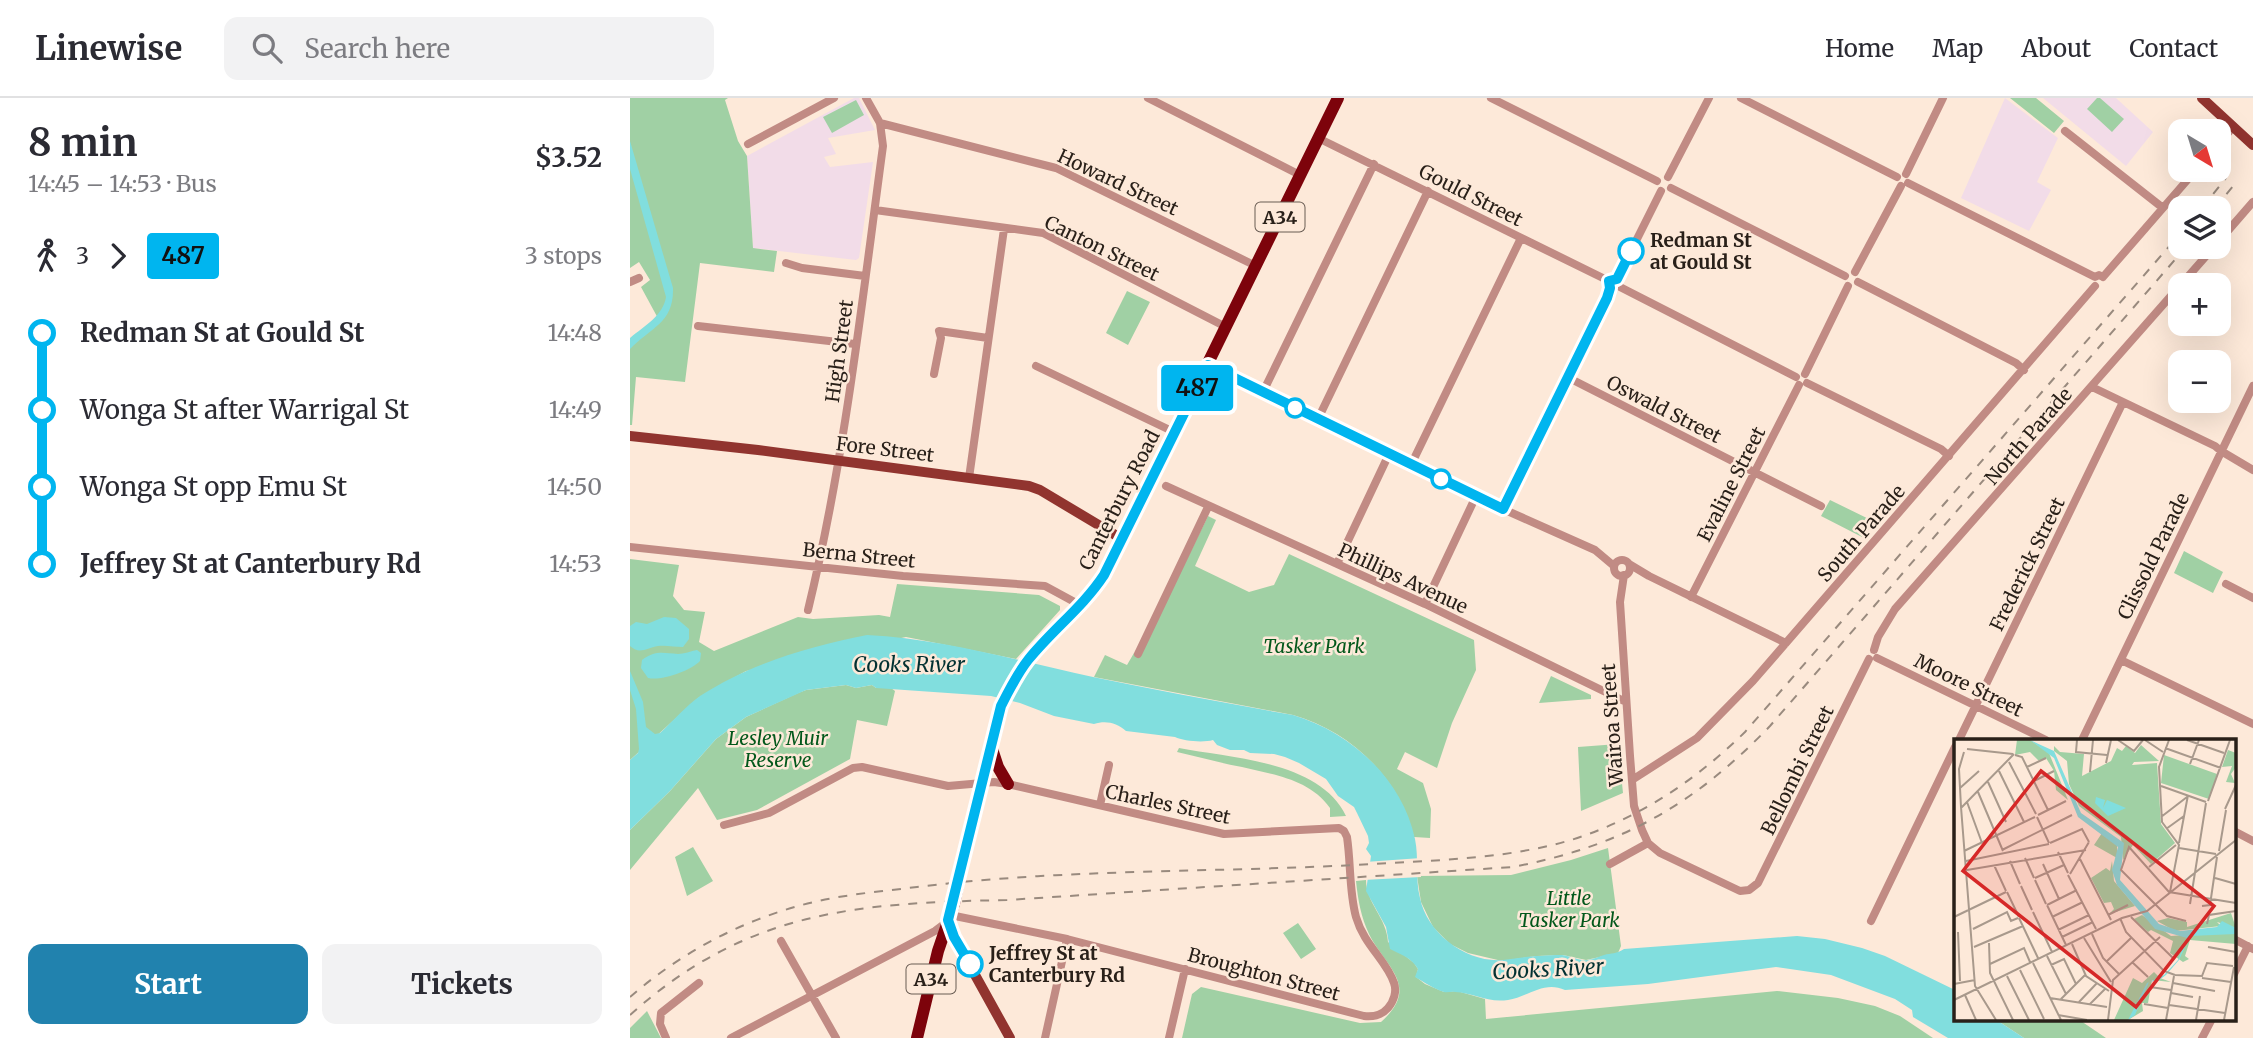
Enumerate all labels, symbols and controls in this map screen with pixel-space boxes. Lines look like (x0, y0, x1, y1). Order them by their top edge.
search box (224, 17, 714, 80)
text: Linewise (35, 28, 182, 69)
icon: search (248, 29, 286, 67)
text: Search here (304, 32, 450, 65)
text: Home (1825, 33, 1894, 64)
text: Map (1932, 33, 1983, 64)
text: About (2021, 33, 2091, 64)
text: Contact (2129, 33, 2218, 64)
text: 8 min (28, 119, 138, 166)
north arrow (2168, 119, 2231, 182)
map controls (2168, 119, 2231, 413)
text: $3.52 (535, 141, 602, 174)
street label: Howard Street (1054, 144, 1183, 221)
street label: Gould Street (1415, 159, 1527, 232)
text: 14:45 – 14:53 · Bus (28, 169, 217, 198)
button: layers (2168, 196, 2231, 259)
road number: A34 (1256, 202, 1304, 232)
street label: Canton Street (1041, 210, 1164, 286)
place label: Redman St at Gould St (1650, 228, 1752, 274)
icon: walk (28, 237, 66, 275)
icon: forward (99, 237, 137, 275)
marker: Redman St at Gould St (1618, 238, 1644, 264)
text: 487 (161, 240, 205, 271)
text: 3 (76, 241, 89, 270)
text: 3 stops (525, 241, 602, 270)
button: + (2168, 273, 2231, 336)
street label: High Street (820, 297, 858, 404)
text: Redman St at Gould St (80, 316, 365, 349)
text: 14:48 (548, 318, 602, 347)
button: − (2168, 350, 2231, 413)
line badge: 487 (1157, 365, 1237, 411)
street label: Oswald Street (1603, 370, 1726, 448)
text: 487 (1175, 372, 1219, 403)
street label: North Parade (1979, 382, 2077, 489)
text: Wonga St after Warrigal St (80, 393, 409, 426)
text: 14:49 (549, 395, 602, 424)
unlabelled marker (1285, 398, 1305, 418)
street label: Evaline Street (1692, 422, 1771, 546)
street label: Canterbury Road (1073, 426, 1165, 574)
street label: Fore Street (835, 431, 936, 467)
unlabelled marker (1431, 469, 1451, 489)
text: Wonga St opp Emu St (80, 470, 347, 503)
text: 14:50 (547, 472, 602, 501)
street label: South Parade (1812, 479, 1910, 587)
street label: Clissold Parade (2112, 489, 2194, 623)
street label: Frederick Street (1984, 493, 2070, 635)
street label: Berna Street (801, 537, 917, 573)
street label: Phillips Avenue (1334, 537, 1472, 619)
text: Jeffrey St at Canterbury Rd (80, 547, 421, 580)
text: 14:53 (549, 549, 602, 578)
park label: Tasker Park (1263, 634, 1365, 658)
street label: Moore Street (1911, 648, 2028, 722)
water label: Cooks River (853, 651, 965, 678)
street label: Wairoa Street (1596, 662, 1628, 788)
street label: Bellombi Street (1755, 701, 1839, 839)
park label: Lesley Muir Reserve (728, 726, 828, 772)
inset map (1954, 739, 2235, 1020)
street label: Charles Street (1103, 779, 1233, 829)
park label: Little Tasker Park (1518, 886, 1620, 932)
place label: Jeffrey St at Canterbury Rd (988, 941, 1125, 987)
street label: Broughton Street (1185, 942, 1343, 1006)
button: Start (28, 944, 308, 1024)
button: Tickets (322, 944, 602, 1024)
marker: Jeffrey St at Canterbury Rd (957, 951, 983, 977)
water label: Cooks River (1491, 953, 1605, 985)
road number: A34 (906, 964, 956, 994)

